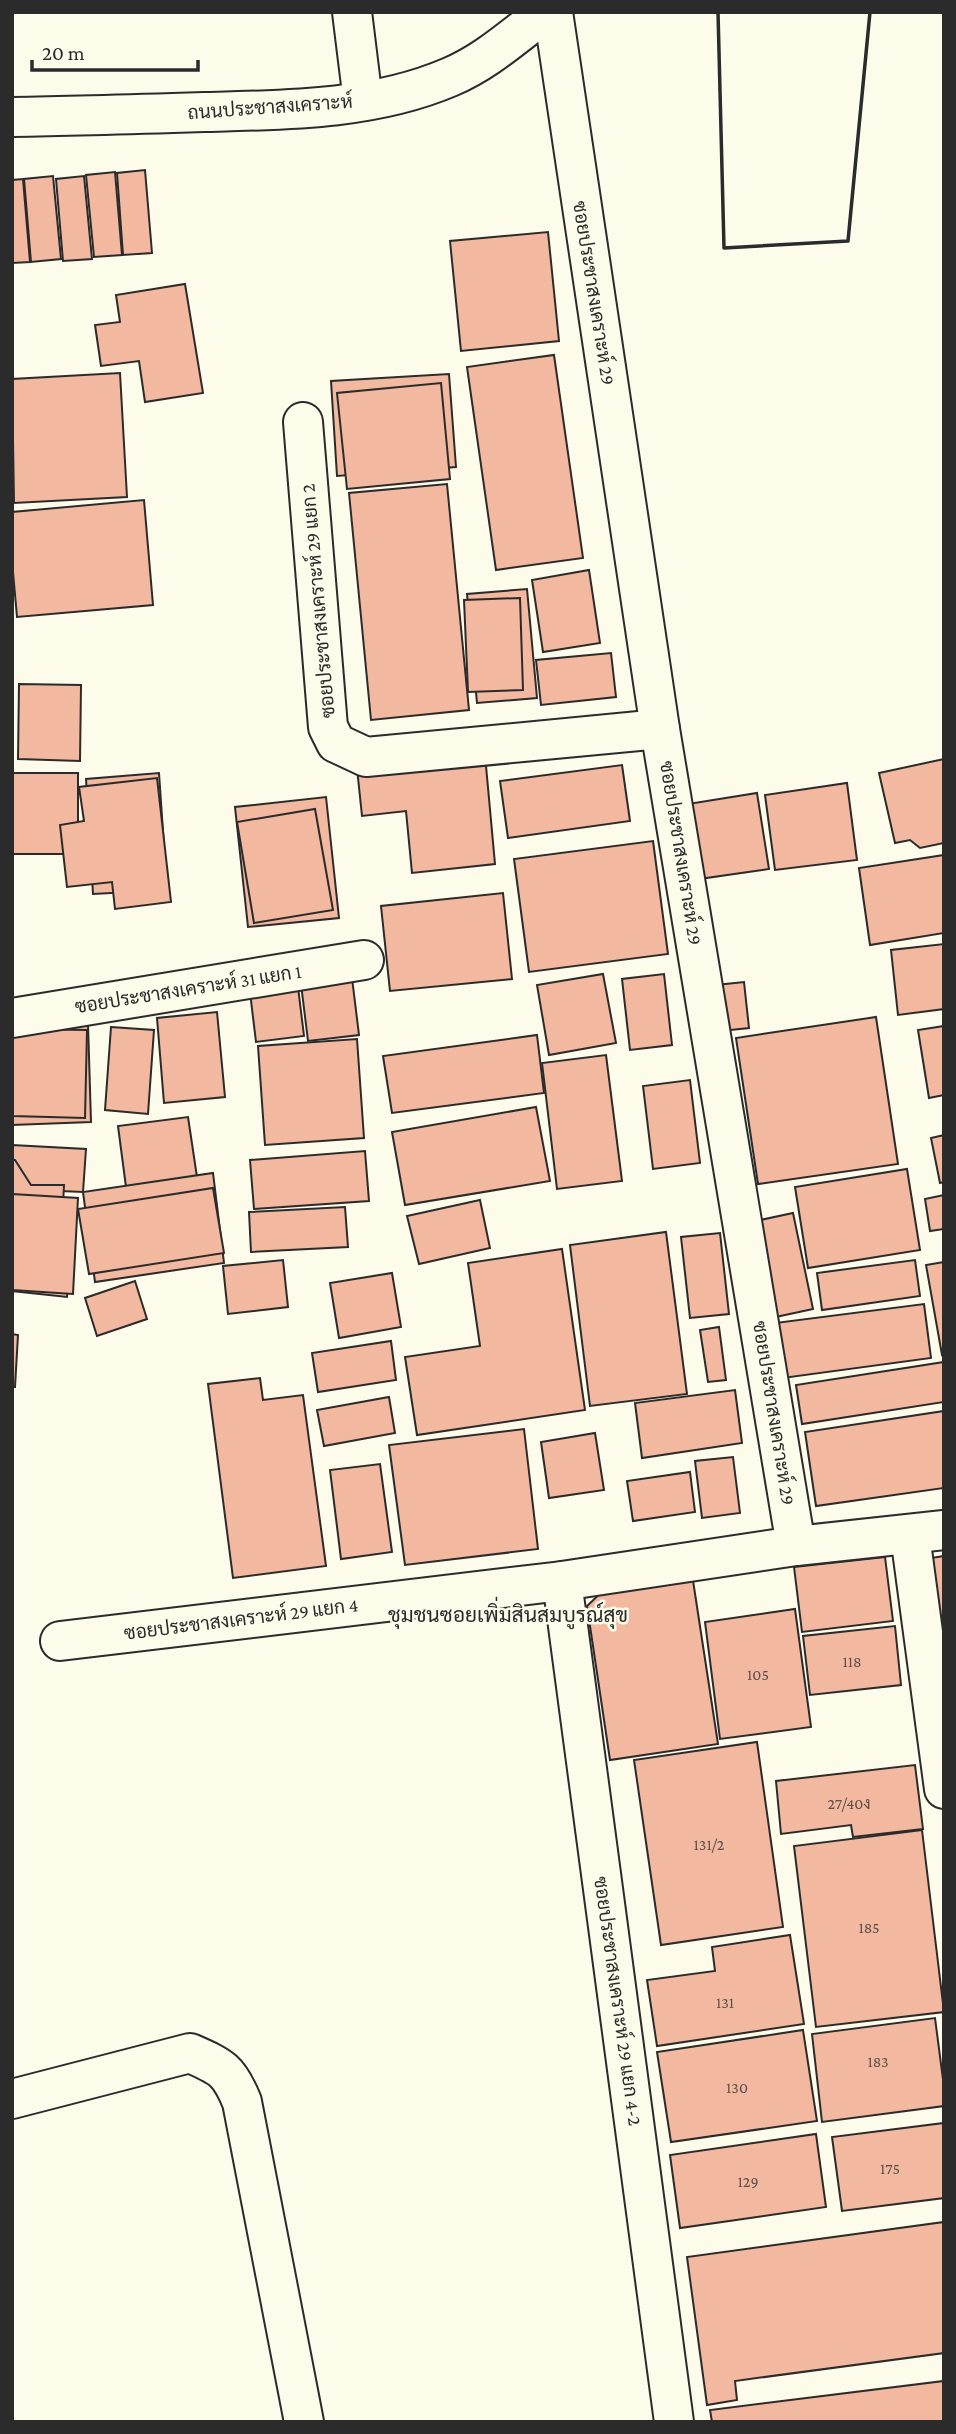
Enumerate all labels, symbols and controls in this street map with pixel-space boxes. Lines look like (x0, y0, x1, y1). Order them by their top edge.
scale bar (32, 28, 198, 72)
text: 20 m (42, 41, 85, 65)
street label: ถนนประชาสงเคราะห์ (187, 89, 353, 123)
street label: ซอยประชาสงเคราะห์ 29 (569, 199, 621, 387)
street label: ซอยประชาสงเคราะห์ 29 แยก 2 (295, 483, 339, 719)
street label: ซอยประชาสงเคราะห์ 29 (656, 759, 708, 947)
street label: ซอยประชาสงเคราะห์ 31 แยก 1 (73, 959, 303, 1017)
street label: ซอยประชาสงเคราะห์ 29 (749, 1319, 801, 1507)
street label: ซอยประชาสงเคราะห์ 29 แยก 4 (122, 1592, 359, 1644)
district label: ชุมชนซอยเพิ่มสินสมบูรณ์สุข (388, 1596, 628, 1630)
house number: 118 (842, 1653, 862, 1670)
house number: 105 (747, 1666, 769, 1683)
house number: 27/40ง (827, 1795, 871, 1812)
house number: 131/2 (694, 1836, 725, 1853)
street label: ซอยประชาสงเคราะห์ 29 แยก 4-2 (590, 1875, 648, 2127)
house number: 185 (858, 1919, 880, 1936)
house number: 131 (716, 1994, 734, 2011)
house number: 183 (867, 2053, 889, 2070)
house number: 130 (726, 2079, 748, 2096)
house number: 175 (880, 2160, 900, 2177)
house number: 129 (737, 2173, 759, 2190)

